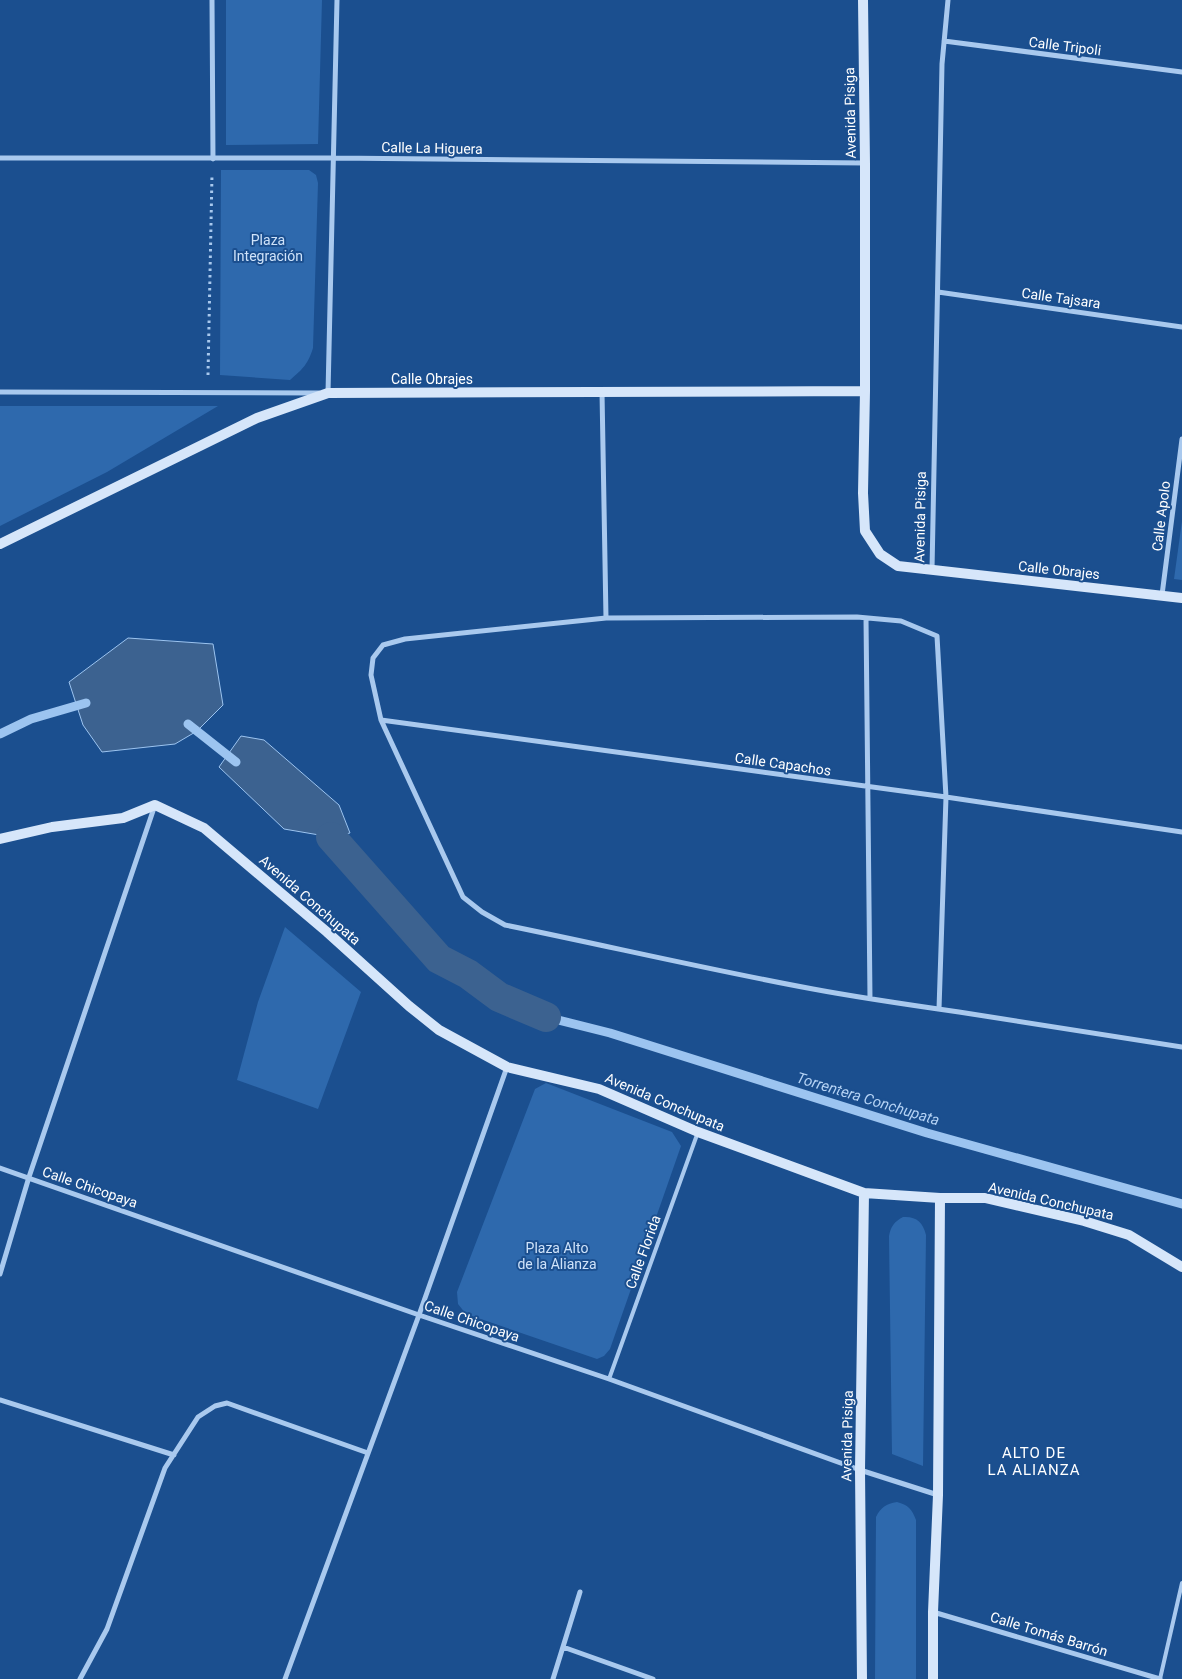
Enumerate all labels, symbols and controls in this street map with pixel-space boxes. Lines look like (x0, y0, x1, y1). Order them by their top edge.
street label: Calle Tripoli (1028, 34, 1102, 58)
street label: Avenida Pisiga (841, 67, 859, 159)
street label: Calle La Higuera (381, 139, 483, 157)
park label: Plaza Integración (233, 232, 303, 264)
street label: Calle Tajsara (1020, 285, 1102, 311)
street label: Calle Obrajes (391, 371, 473, 387)
street label: Avenida Pisiga (911, 471, 929, 563)
street label: Calle Apolo (1149, 480, 1173, 552)
street label: Calle Obrajes (1017, 558, 1101, 582)
street label: Calle Capachos (734, 749, 832, 779)
street label: Avenida Conchupata (256, 852, 364, 948)
water label: Torrentera Conchupata (794, 1069, 942, 1129)
street label: Avenida Conchupata (603, 1070, 727, 1134)
street label: Calle Chicopaya (40, 1163, 140, 1211)
street label: Avenida Conchupata (987, 1179, 1115, 1223)
street label: Calle Florida (622, 1213, 664, 1291)
park label: Plaza Alto de la Alianza (517, 1240, 597, 1272)
street label: Calle Chicopaya (422, 1297, 522, 1345)
street label: Avenida Pisiga (838, 1390, 856, 1482)
district label: ALTO DE LA ALIANZA (987, 1444, 1081, 1479)
street label: Calle Tomás Barrón (988, 1609, 1110, 1659)

